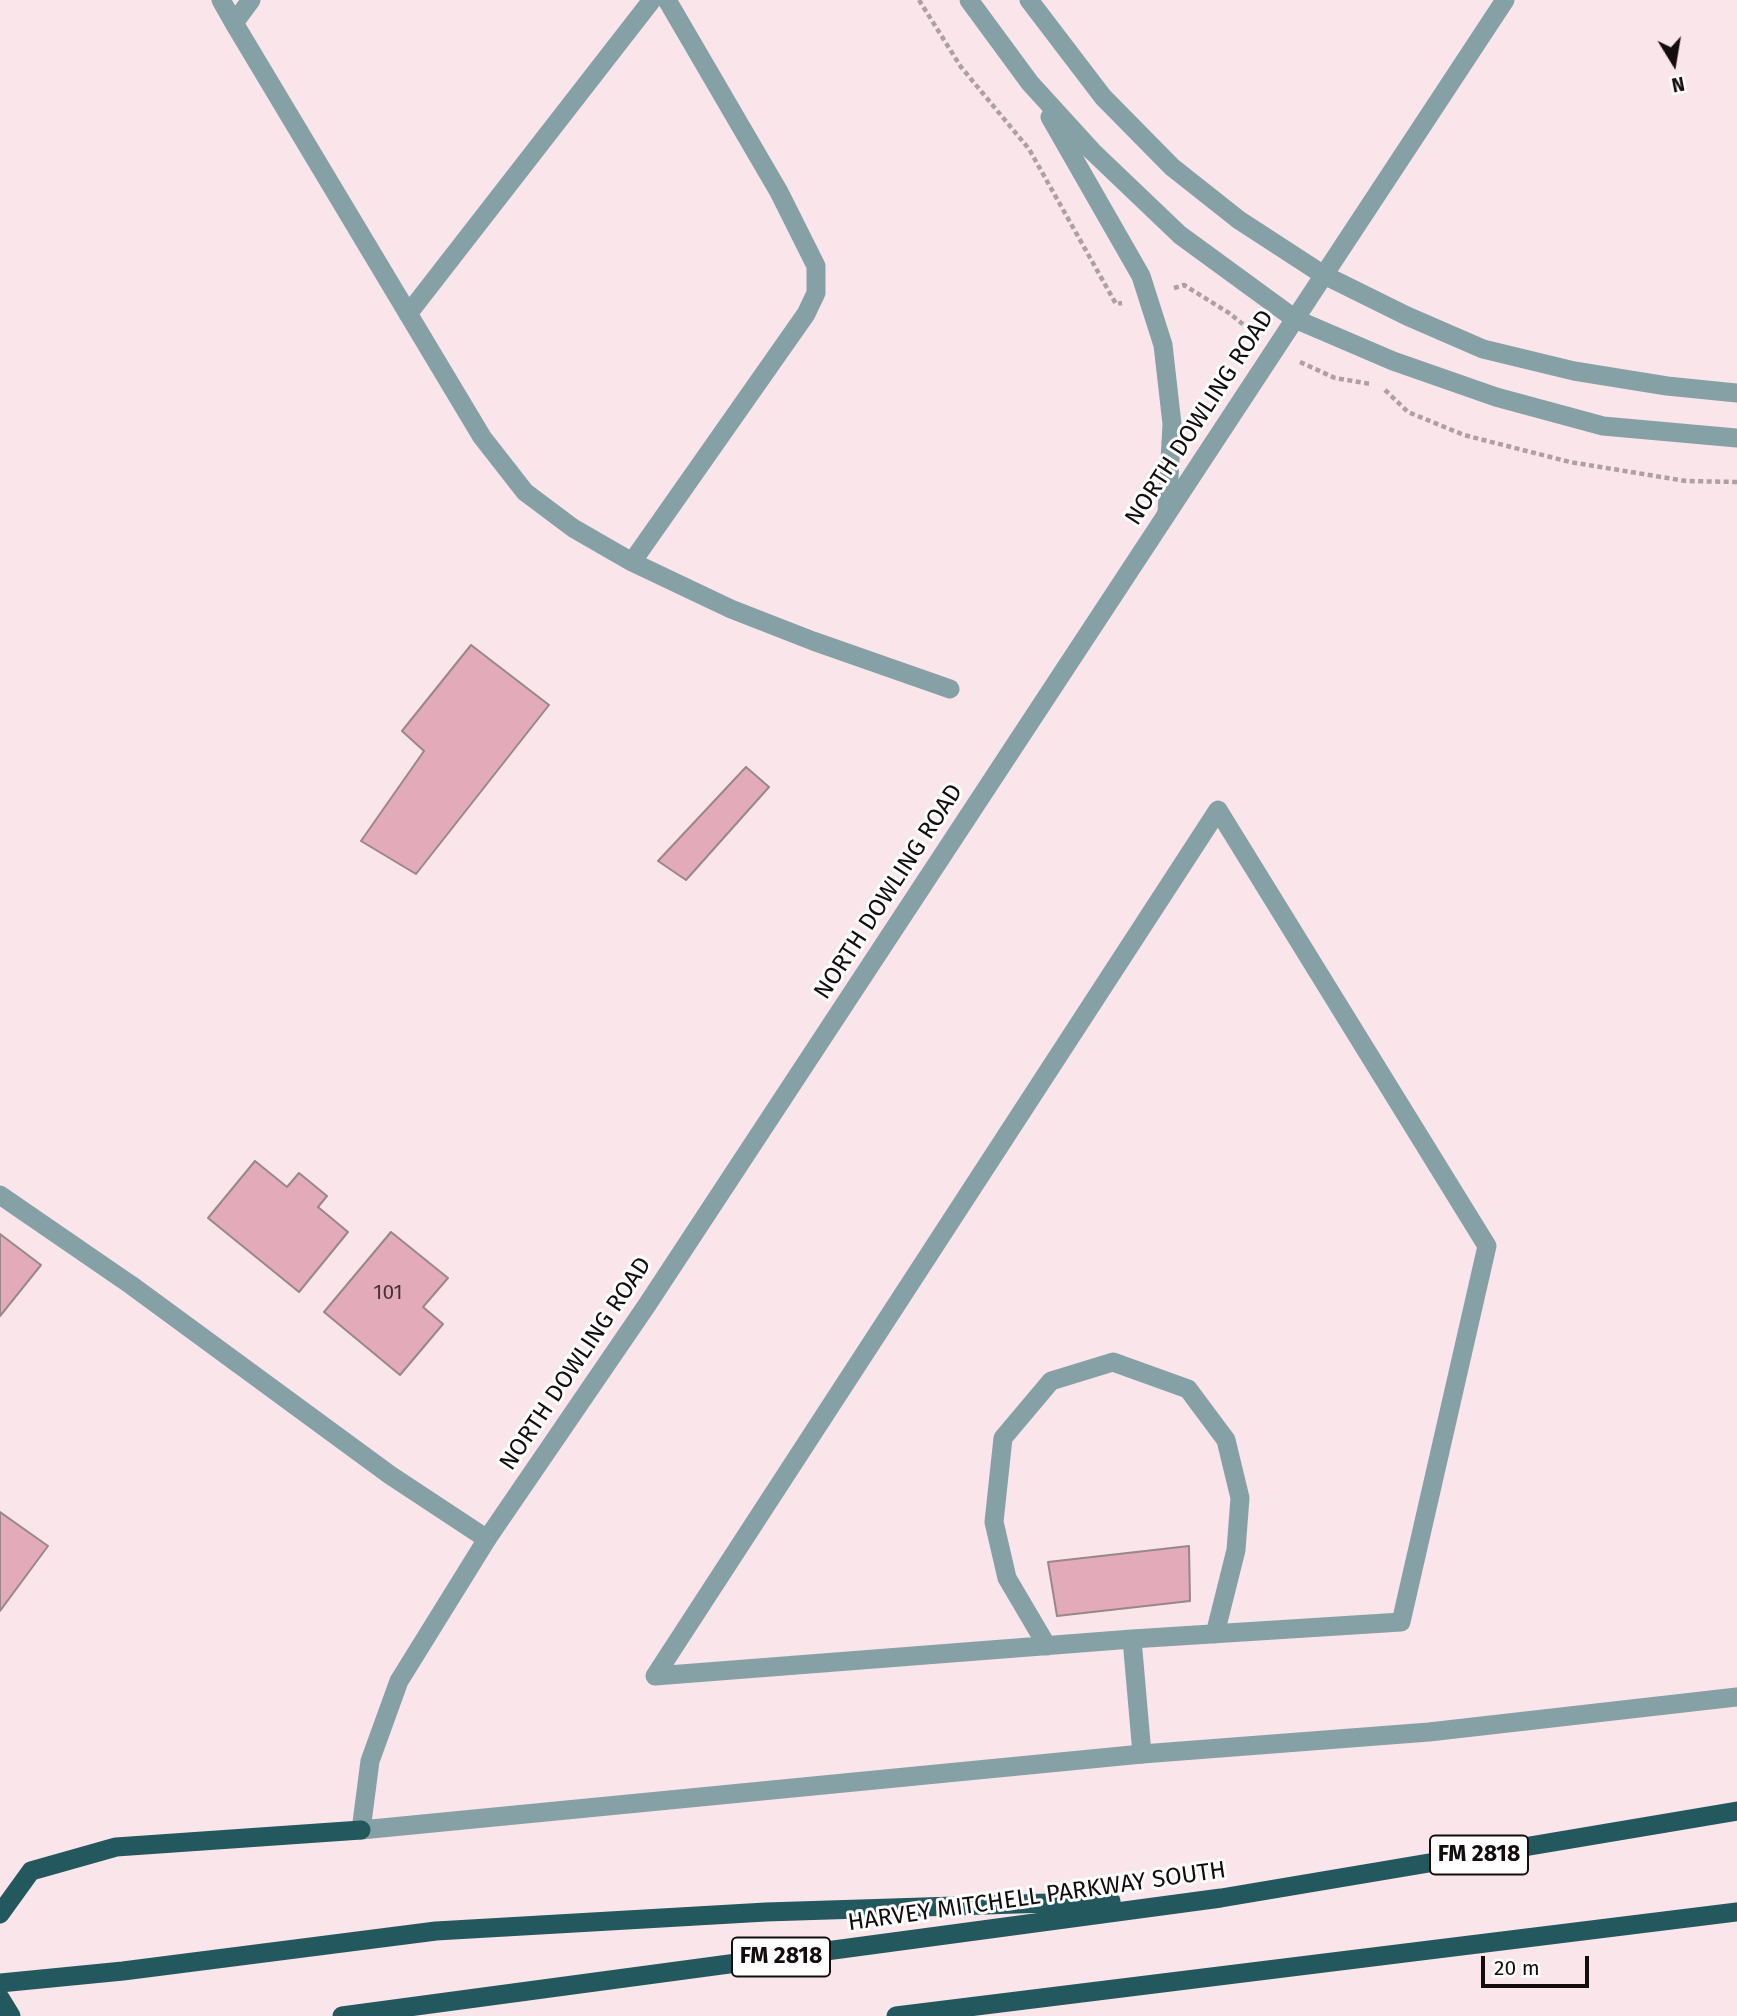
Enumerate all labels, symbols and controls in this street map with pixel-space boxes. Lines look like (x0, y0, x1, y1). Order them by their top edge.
north arrow (1639, 28, 1709, 98)
text: N (1670, 72, 1686, 97)
street label: NORTH DOWLING ROAD (1120, 305, 1280, 531)
street label: NORTH DOWLING ROAD (809, 779, 969, 1005)
street label: NORTH DOWLING ROAD (494, 1252, 658, 1476)
house number: 101 (373, 1280, 403, 1306)
road number: FM 2818 (1430, 1836, 1528, 1874)
street label: HARVEY MITCHELL PARKWAY SOUTH (846, 1856, 1228, 1938)
road number: FM 2818 (732, 1938, 830, 1976)
scale bar (1485, 1942, 1594, 1986)
text: 20 m (1494, 1955, 1540, 1981)

